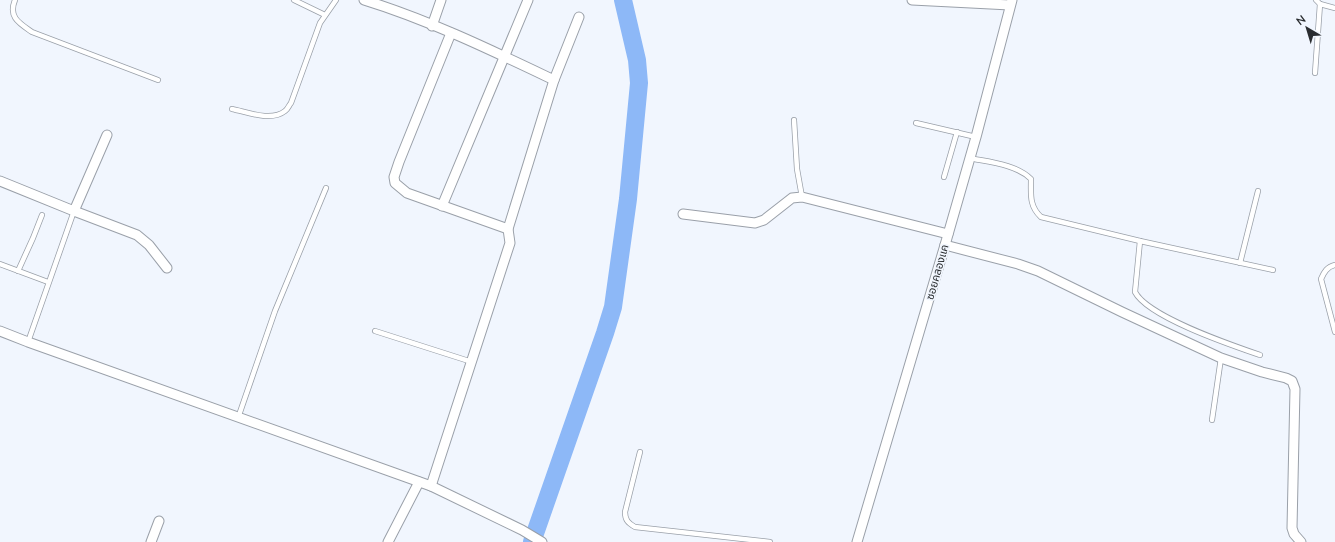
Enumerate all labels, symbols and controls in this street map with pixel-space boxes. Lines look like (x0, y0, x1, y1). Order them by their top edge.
north arrow (1287, 8, 1327, 48)
text: N (1293, 12, 1308, 28)
street label: ซอยคลองแค (922, 243, 952, 301)

